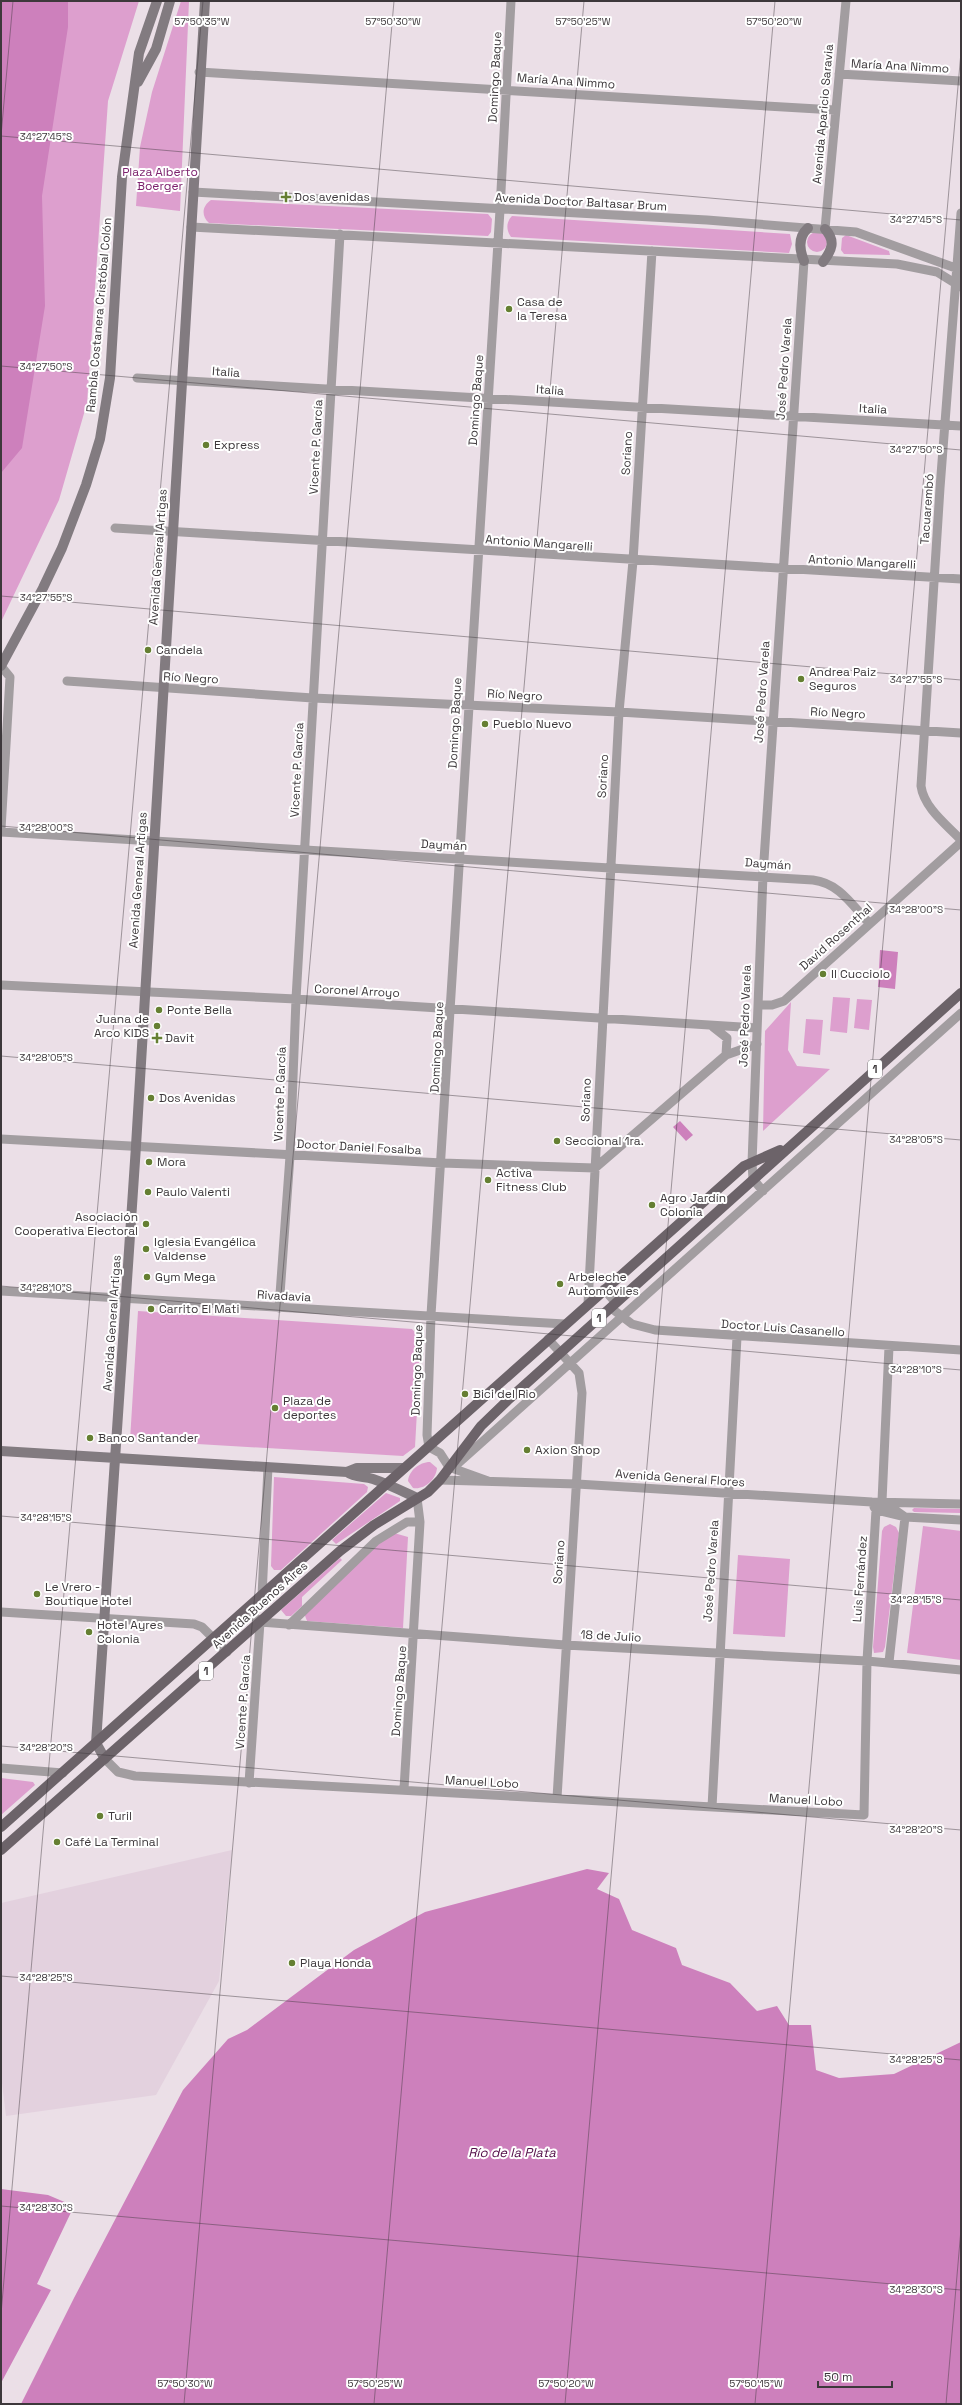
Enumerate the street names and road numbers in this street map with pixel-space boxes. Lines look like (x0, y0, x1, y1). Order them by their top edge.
street label: Domingo Baque (485, 31, 505, 123)
street label: Avenida Aparicio Saravia (809, 43, 837, 185)
street label: María Ana Nimmo (850, 55, 950, 77)
street label: María Ana Nimmo (516, 70, 616, 92)
street label: Avenida Doctor Baltasar Brum (495, 190, 667, 214)
street label: Rambla Costanera Cristóbal Colón (83, 217, 115, 413)
street label: José Pedro Varela (772, 317, 796, 421)
street label: Domingo Baque (465, 354, 487, 446)
street label: Italia (211, 363, 241, 381)
street label: Italia (535, 381, 565, 399)
street label: Vicente P. García (306, 399, 326, 495)
street label: Italia (859, 400, 888, 418)
street label: Soriano (618, 431, 636, 475)
street label: Tacuarembó (917, 473, 937, 545)
street label: Avenida General Artigas (145, 488, 171, 626)
street label: Antonio Mangarelli (485, 531, 593, 555)
street label: Antonio Mangarelli (808, 551, 916, 573)
street label: José Pedro Varela (750, 640, 774, 744)
street label: Río Negro (163, 669, 219, 687)
street label: Domingo Baque (445, 677, 465, 769)
street label: Río Negro (487, 686, 543, 704)
street label: Río Negro (810, 704, 866, 722)
street label: Vicente P. García (287, 722, 307, 818)
street label: Soriano (594, 754, 612, 798)
street label: Avenida General Artigas (125, 811, 151, 949)
street label: Daymán (420, 836, 468, 854)
street label: Daymán (744, 854, 792, 874)
street label: David Rosenthal (796, 900, 876, 974)
street label: José Pedro Varela (735, 964, 755, 1067)
street label: Coronel Arroyo (314, 981, 400, 1001)
street label: Domingo Baque (427, 1001, 447, 1093)
street label: Vicente P. García (270, 1046, 290, 1142)
road number: 1 (868, 1060, 882, 1078)
street label: Soriano (577, 1078, 595, 1122)
street label: Doctor Daniel Fosalba (296, 1136, 422, 1158)
street label: Avenida General Artigas (99, 1254, 125, 1392)
street label: Rivadavia (257, 1287, 312, 1305)
road number: 1 (592, 1309, 606, 1327)
street label: Doctor Luis Casanello (720, 1316, 846, 1340)
street label: Domingo Baque (407, 1324, 427, 1416)
street label: Avenida General Flores (615, 1465, 745, 1491)
street label: José Pedro Varela (699, 1519, 723, 1623)
street label: Luis Fernández (849, 1535, 871, 1623)
street label: Soriano (549, 1540, 569, 1584)
street label: Avenida Buenos Aires (209, 1558, 311, 1652)
street label: 18 de Julio (580, 1626, 642, 1646)
street label: Domingo Baque (388, 1645, 410, 1737)
street label: Vicente P. García (232, 1654, 254, 1750)
road number: 1 (199, 1662, 213, 1680)
street label: Manuel Lobo (445, 1772, 519, 1792)
street label: Manuel Lobo (769, 1790, 843, 1810)

